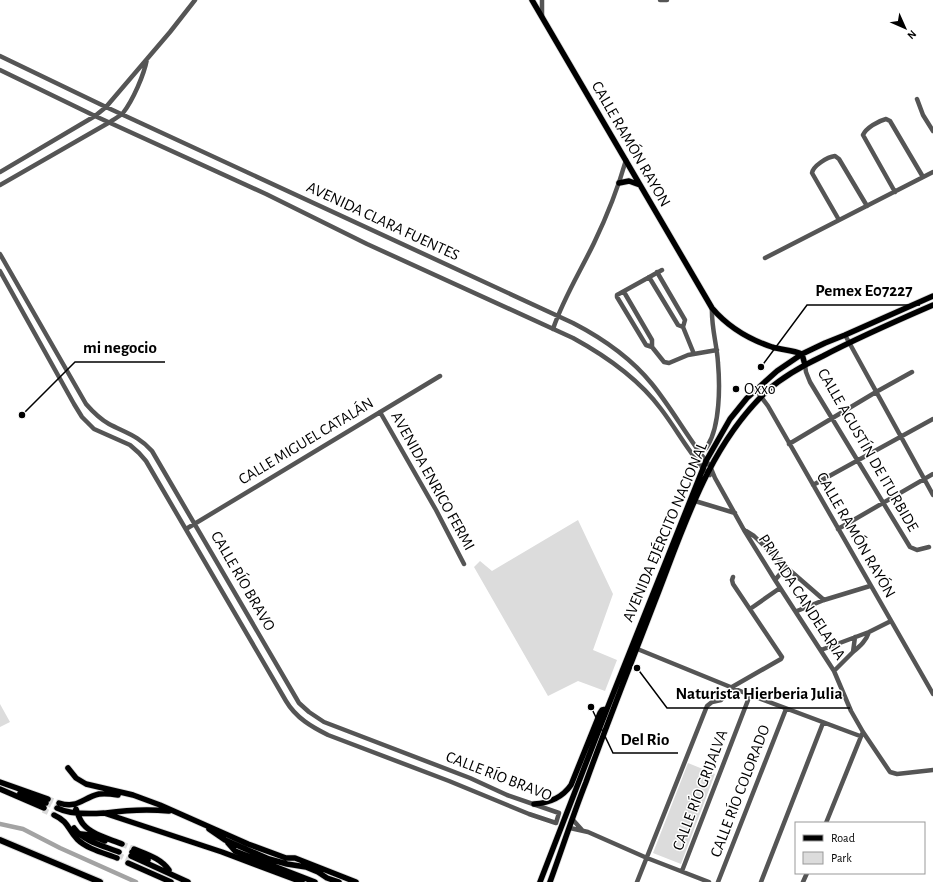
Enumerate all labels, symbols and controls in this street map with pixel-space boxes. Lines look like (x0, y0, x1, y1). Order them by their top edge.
north arrow (885, 8, 925, 48)
text: N (905, 28, 918, 41)
street label: CALLE RAMÓN RAYON (589, 77, 675, 210)
street label: AVENIDA CLARA FUENTES (304, 179, 462, 263)
callout: Pemex E07227 (807, 276, 920, 305)
text: Pemex E07227 (815, 282, 913, 299)
callout: mi negocio (75, 333, 165, 362)
text: mi negocio (83, 339, 157, 356)
street label: CALLE AGUSTÍN DE ITURBIDE (815, 365, 923, 534)
place label: Oxxo (744, 381, 776, 397)
marker: Oxxo (731, 384, 741, 394)
street label: CALLE MIGUEL CATALÁN (235, 393, 376, 488)
street label: AVENIDA ENRICO FERMI (388, 409, 478, 553)
street label: AVENIDA EJÉRCITO NACIONAL (618, 439, 710, 624)
street label: CALLE RAMÓN RAYÓN (814, 468, 900, 601)
street label: CALLE RÍO BRAVO (208, 527, 280, 634)
street label: PRIVADA CANDELARIA (756, 531, 848, 663)
callout: Naturista Hierberia Julia (667, 679, 850, 708)
text: Naturista Hierberia Julia (675, 685, 843, 702)
street label: CALLE RÍO COLORADO (706, 722, 773, 859)
callout: Del Rio (613, 724, 678, 753)
street label: CALLE RÍO GRIJALVA (668, 727, 730, 852)
text: Del Rio (621, 731, 669, 748)
street label: CALLE RÍO BRAVO (444, 747, 555, 804)
legend (795, 822, 925, 874)
text: Road (831, 832, 855, 844)
text: Park (831, 852, 852, 864)

